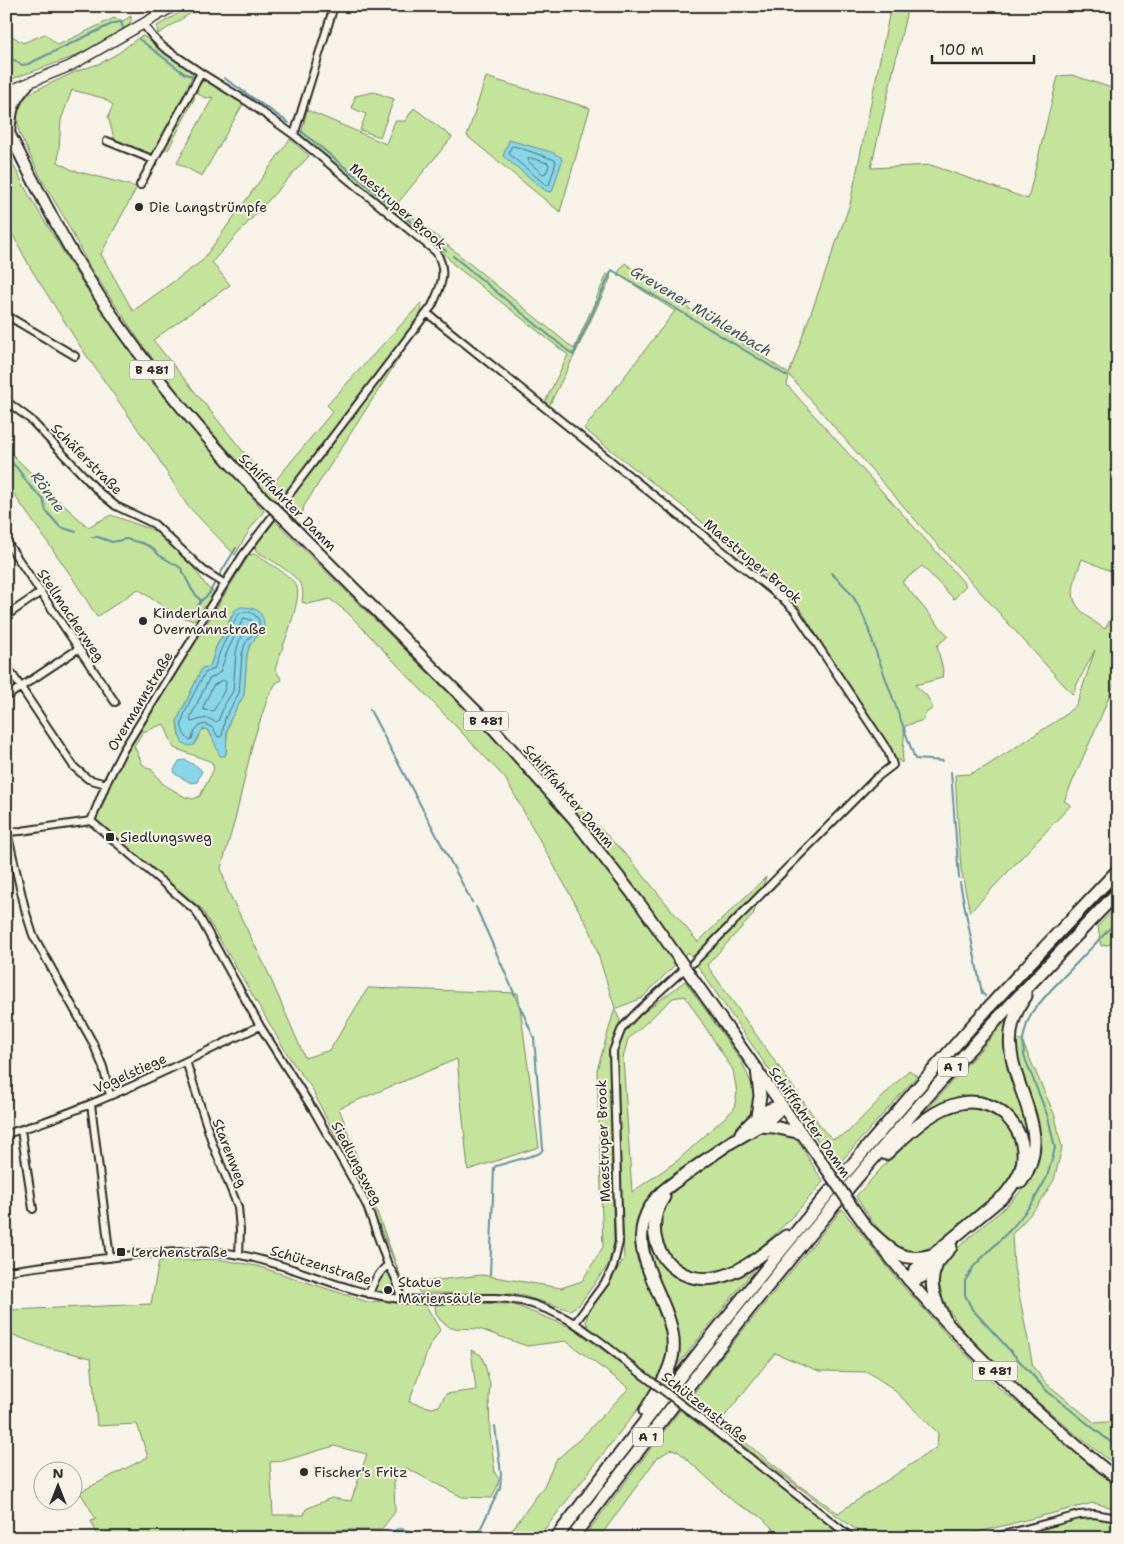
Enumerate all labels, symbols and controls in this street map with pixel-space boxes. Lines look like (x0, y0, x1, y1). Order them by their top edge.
scale bar (932, 32, 1034, 64)
text: 100 m (939, 40, 984, 60)
street label: Maestruper Brook (346, 159, 450, 253)
place label: Die Langstrümpfe (149, 198, 267, 216)
marker: Die Langstrümpfe (133, 201, 145, 213)
water label: Grevener Mühlenbach (627, 261, 775, 361)
road number: B 481 (130, 360, 174, 380)
street label: Schäferstraße (47, 419, 127, 499)
street label: Schifffahrter Damm (235, 449, 341, 555)
water label: Rönne (26, 467, 70, 517)
street label: Maestruper Brook (700, 515, 806, 607)
street label: Stellmacherweg (33, 565, 109, 665)
place label: Kinderland Overmannstraße (153, 604, 266, 638)
marker: Kinderland Overmannstraße (137, 615, 149, 627)
street label: Overmannstraße (103, 648, 177, 754)
road number: B 481 (464, 711, 508, 730)
street label: Schifffahrter Damm (519, 741, 619, 851)
place label: Siedlungsweg (120, 828, 212, 846)
marker: Siedlungsweg (104, 831, 116, 843)
street label: Vogelstiege (91, 1049, 169, 1097)
road number: A 1 (938, 1058, 968, 1076)
street label: Schifffahrter Damm (765, 1063, 855, 1181)
street label: Maestruper Brook (592, 1079, 614, 1203)
street label: Starenweg (209, 1116, 251, 1190)
street label: Siedlungsweg (327, 1118, 387, 1208)
street label: Schützenstraße (268, 1241, 374, 1289)
place label: Lerchenstraße (131, 1243, 228, 1261)
marker: Lerchenstraße (115, 1246, 127, 1258)
place label: Statue Mariensäule (398, 1273, 482, 1307)
marker: Statue Mariensäule (382, 1284, 394, 1296)
road number: B 481 (972, 1362, 1018, 1380)
street label: Schützenstraße (658, 1367, 752, 1447)
road number: A 1 (633, 1428, 663, 1446)
north arrow (32, 1462, 82, 1512)
place label: Fischer's Fritz (314, 1463, 407, 1481)
text: N (52, 1464, 64, 1482)
marker: Fischer's Fritz (298, 1466, 310, 1478)

